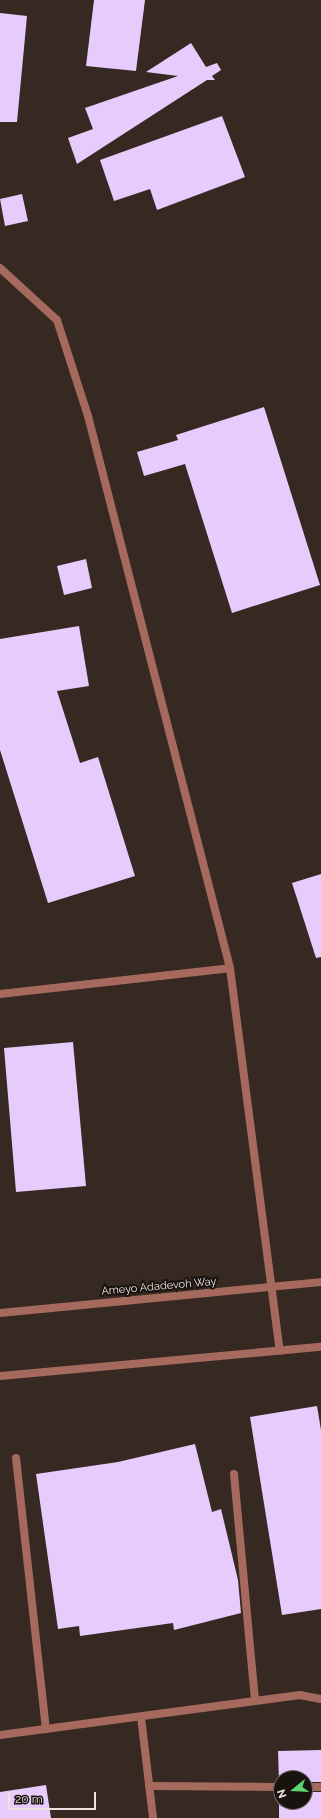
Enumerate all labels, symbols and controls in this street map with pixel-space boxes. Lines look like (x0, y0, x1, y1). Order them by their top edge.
street label: Ameyo Adadevoh Way (100, 1275, 218, 1299)
north arrow (273, 1770, 313, 1810)
scale bar (10, 1784, 98, 1810)
text: N (275, 1788, 290, 1800)
text: 20 m (15, 1792, 43, 1806)

